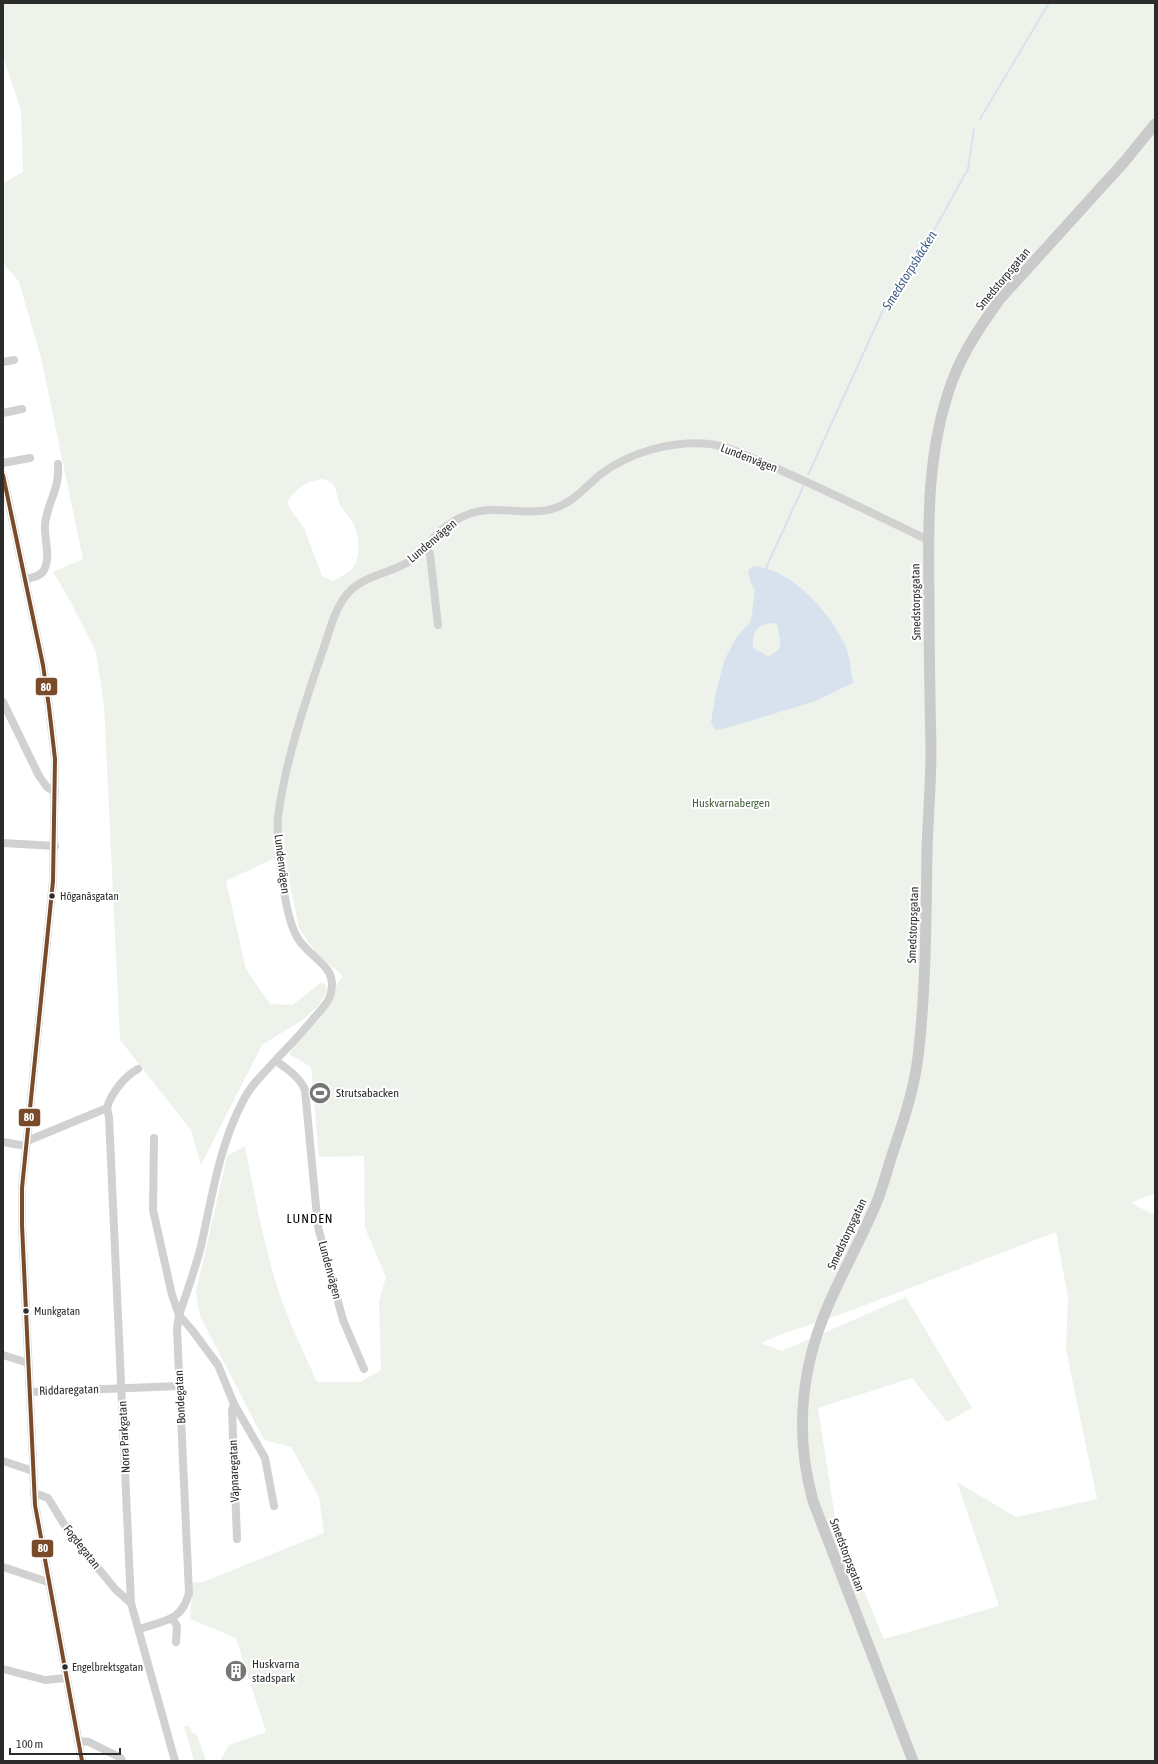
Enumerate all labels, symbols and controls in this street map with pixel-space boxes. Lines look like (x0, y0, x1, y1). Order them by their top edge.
water label: Smedstorpsbäcken (879, 227, 940, 313)
street label: Smedstorpsgatan (973, 245, 1033, 313)
street label: Lundenvägen (719, 441, 779, 475)
street label: Lundenvägen (405, 516, 459, 566)
street label: Smedstorpsgatan (908, 563, 924, 641)
line badge: 80 (35, 677, 58, 696)
text: 80 (41, 681, 51, 693)
park label: Huskvarnabergen (692, 796, 770, 810)
street label: Lundenvägen (271, 833, 293, 895)
street label: Smedstorpsgatan (905, 886, 921, 964)
place label: Höganäsgatan (60, 890, 119, 902)
marker: Höganäsgatan (47, 891, 57, 901)
sports icon: Strutsabacken (307, 1080, 333, 1106)
place label: Strutsabacken (336, 1086, 399, 1100)
line badge: 80 (18, 1108, 41, 1127)
text: 80 (24, 1111, 34, 1123)
street label: Smedstorpsgatan (824, 1196, 870, 1272)
district label: LUNDEN (287, 1211, 333, 1226)
street label: Lundenvägen (315, 1239, 345, 1301)
place label: Munkgatan (34, 1305, 80, 1317)
marker: Munkgatan (21, 1306, 31, 1316)
street label: Bondegatan (172, 1370, 188, 1424)
street label: Riddaregatan (39, 1382, 99, 1398)
street label: Norra Parkgatan (115, 1401, 133, 1473)
street label: Väpnaregatan (226, 1440, 242, 1502)
street label: Smedstorpsgatan (827, 1517, 867, 1593)
street label: Fogdegatan (61, 1522, 103, 1572)
line badge: 80 (31, 1539, 54, 1558)
text: 80 (38, 1542, 48, 1554)
place label: Huskvarna stadspark (252, 1657, 300, 1685)
building icon: Huskvarna stadspark (223, 1658, 249, 1684)
place label: Engelbrektsgatan (72, 1661, 143, 1673)
marker: Engelbrektsgatan (60, 1662, 70, 1672)
scale bar (10, 1730, 120, 1756)
text: 100 m (16, 1737, 43, 1751)

